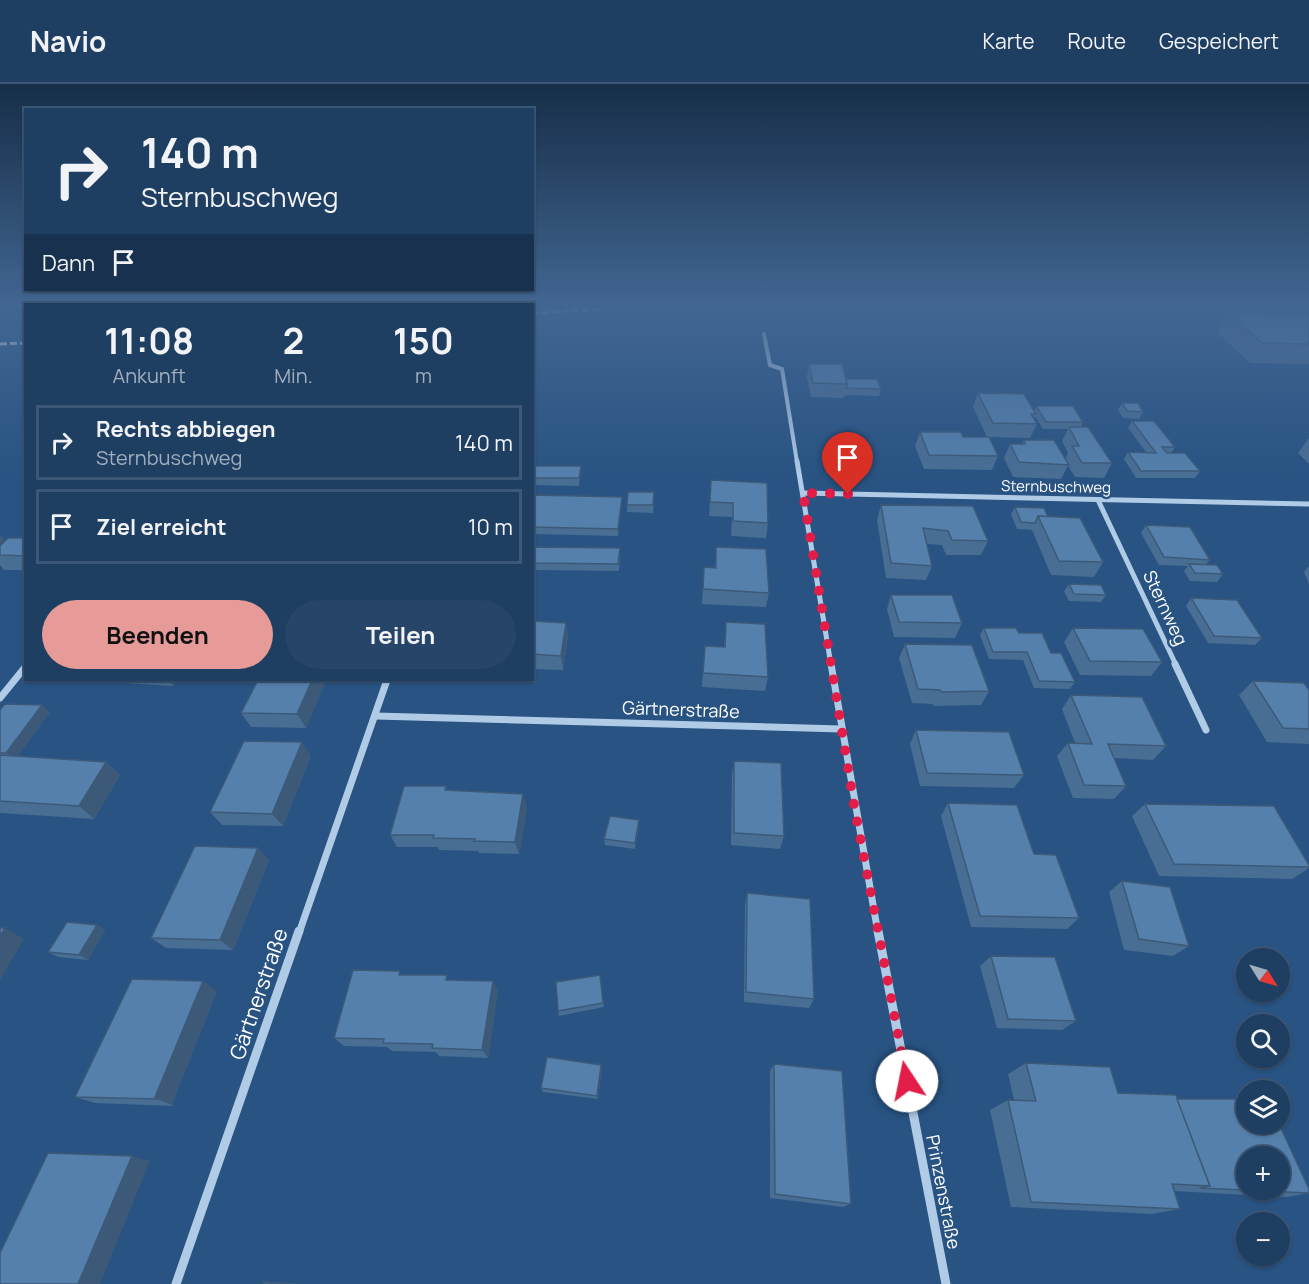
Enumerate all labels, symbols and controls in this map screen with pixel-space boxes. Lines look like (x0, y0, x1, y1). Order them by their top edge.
text: Navio (30, 22, 106, 60)
text: Karte (983, 27, 1035, 55)
text: Route (1068, 27, 1126, 55)
text: Gespeichert (1159, 27, 1279, 55)
text: 140 m (141, 123, 259, 181)
icon: right (42, 132, 120, 210)
text: Sternbuschweg (141, 178, 339, 215)
icon: arrive (107, 246, 140, 279)
text: Dann (42, 248, 95, 278)
text: 11:08 (104, 316, 194, 365)
text: 2 (283, 316, 304, 365)
text: 150 (393, 316, 454, 365)
text: Ankunft (112, 362, 186, 389)
text: Min. (274, 362, 313, 389)
text: m (415, 362, 432, 389)
text: Rechts abbiegen (96, 414, 275, 444)
icon: right (45, 426, 78, 459)
text: 140 m (455, 428, 513, 458)
pin (822, 432, 873, 494)
icon: arrive (831, 441, 864, 474)
text: Sternbuschweg (96, 444, 242, 471)
street label: Sternbuschweg (1001, 475, 1111, 498)
icon: arrive (45, 510, 78, 543)
text: Ziel erreicht (96, 512, 227, 542)
text: 10 m (468, 512, 513, 542)
street label: Sternweg (1138, 566, 1194, 649)
button: Beenden (42, 600, 273, 669)
button: Teilen (285, 600, 516, 669)
street label: Gärtnerstraße (622, 695, 740, 723)
street label: Gärtnerstraße (222, 924, 294, 1063)
north arrow (1236, 948, 1290, 1002)
map controls (1236, 948, 1290, 1266)
button: search (1236, 1014, 1290, 1068)
position arrow (875, 1049, 939, 1113)
button: layers (1236, 1080, 1290, 1134)
street label: Prinzenstraße (921, 1133, 967, 1251)
button: + (1236, 1146, 1290, 1200)
button: − (1236, 1212, 1290, 1266)

